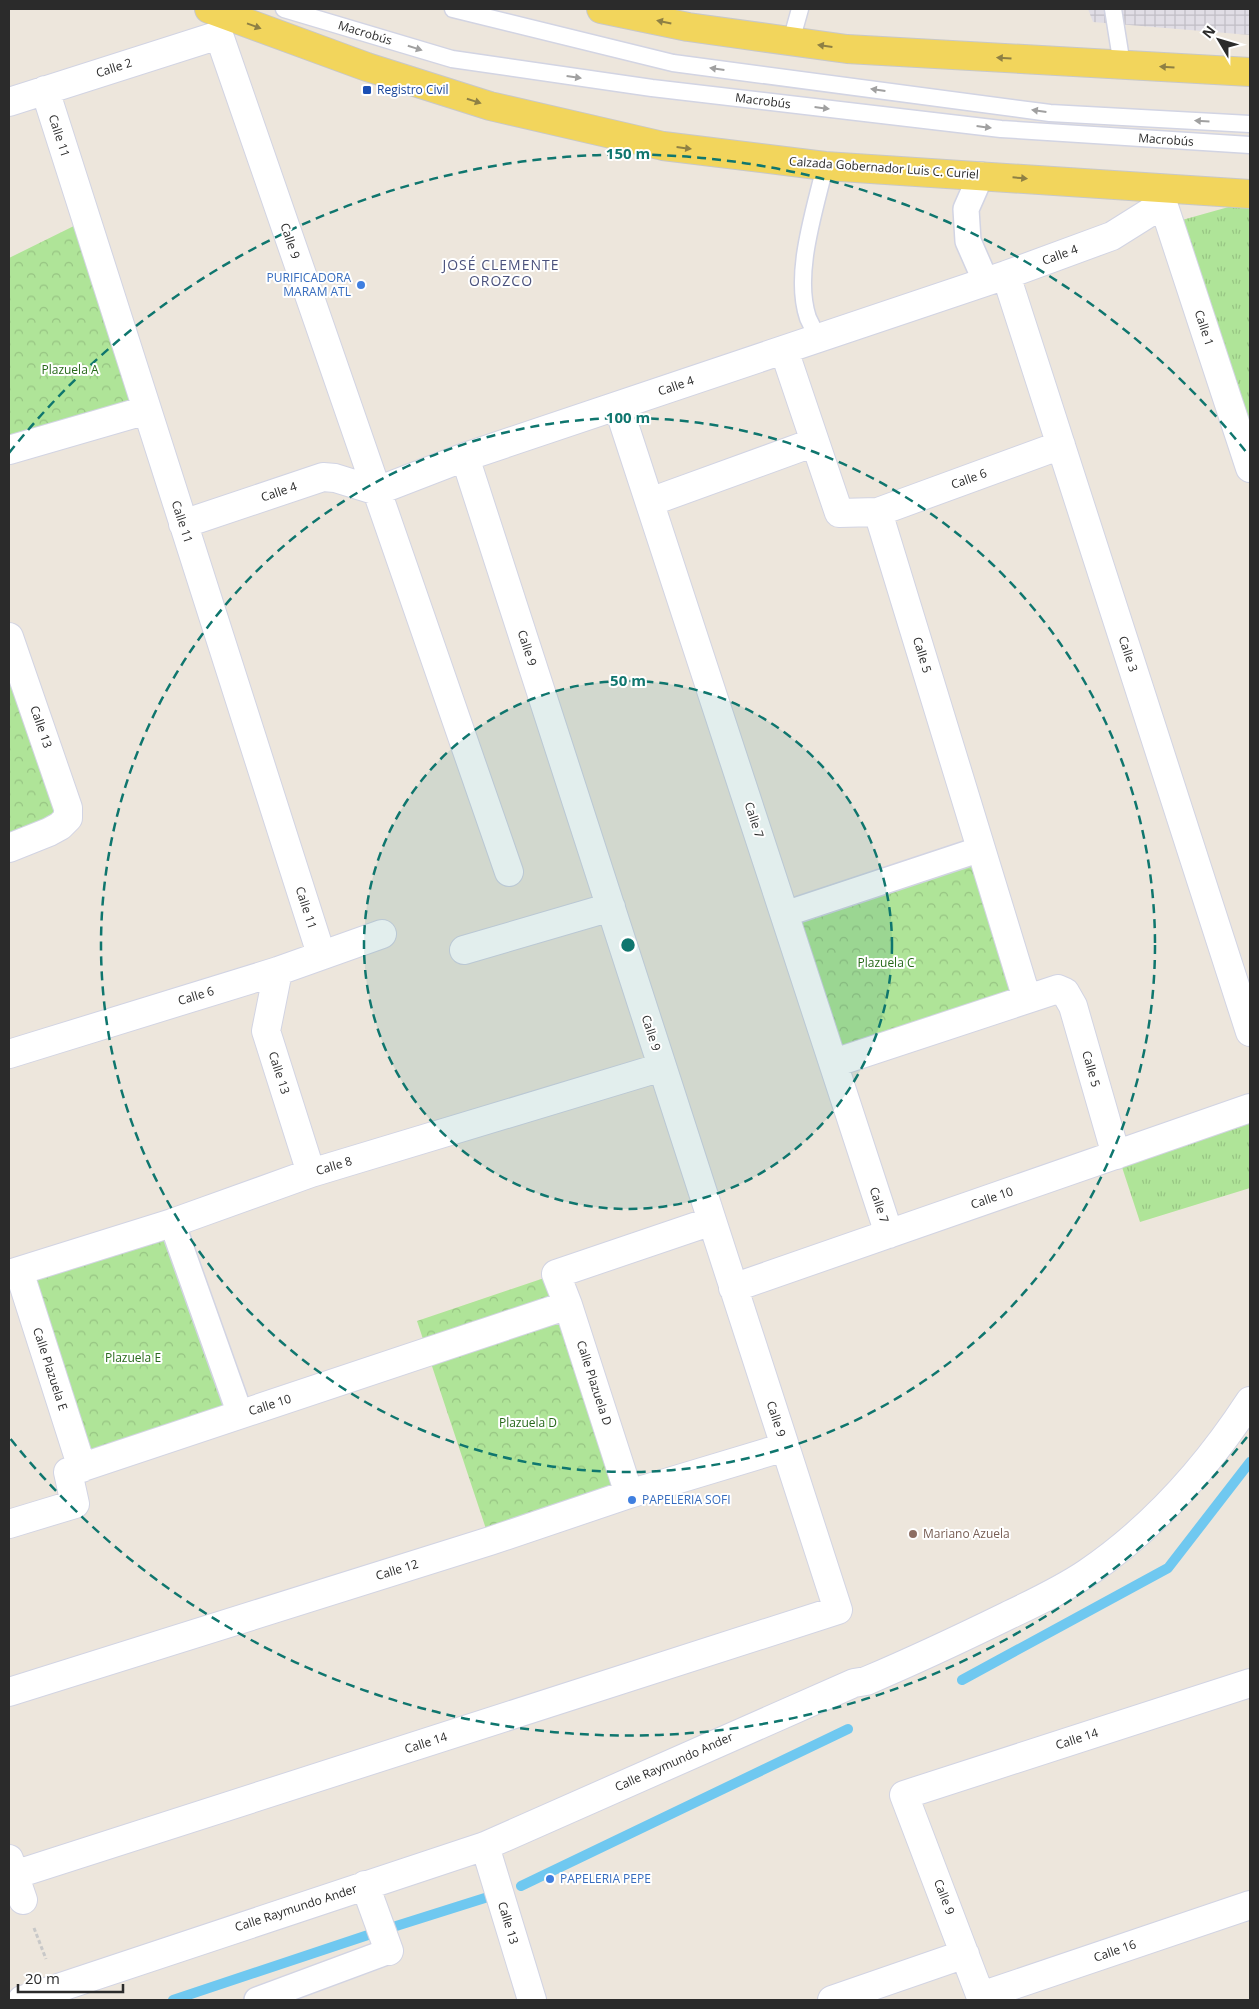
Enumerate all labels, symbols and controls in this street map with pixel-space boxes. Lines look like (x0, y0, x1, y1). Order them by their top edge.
north arrow (1194, 15, 1244, 65)
street label: Macrobús (336, 16, 395, 49)
one-way arrow (657, 18, 672, 26)
text: N (1197, 21, 1219, 42)
one-way arrow (247, 22, 262, 30)
one-way arrow (817, 42, 833, 50)
one-way arrow (407, 44, 422, 52)
street label: Calle 2 (94, 54, 134, 81)
one-way arrow (996, 54, 1012, 62)
one-way arrow (1158, 63, 1174, 71)
one-way arrow (709, 65, 725, 73)
one-way arrow (566, 73, 582, 81)
place label: Registro Civil (377, 81, 449, 98)
marker: Registro Civil (361, 84, 373, 96)
one-way arrow (870, 86, 886, 94)
street label: Macrobús (734, 89, 792, 112)
one-way arrow (467, 97, 482, 105)
one-way arrow (814, 104, 830, 112)
one-way arrow (1031, 107, 1047, 115)
street label: Calle 11 (45, 112, 74, 159)
one-way arrow (1193, 117, 1209, 125)
one-way arrow (976, 123, 992, 131)
street label: Macrobús (1138, 129, 1195, 150)
text: 150 m (606, 143, 650, 163)
one-way arrow (676, 144, 692, 152)
street label: Calzada Gobernador Luis C. Curiel (789, 152, 979, 183)
one-way arrow (1012, 175, 1028, 183)
street label: Calle 9 (276, 221, 305, 261)
street label: Calle 4 (1040, 240, 1080, 269)
district label: JOSÉ CLEMENTE OROZCO (440, 255, 560, 290)
place label: PURIFICADORA MARAM ATL (267, 269, 351, 300)
marker: PURIFICADORA MARAM ATL (355, 279, 367, 291)
street label: Calle 1 (1191, 308, 1218, 348)
park label: Plazuela A (41, 361, 99, 378)
street label: Calle 4 (656, 371, 696, 400)
text: 100 m (606, 407, 650, 427)
street label: Calle 6 (949, 464, 989, 493)
street label: Calle 4 (259, 477, 299, 506)
street label: Calle 11 (168, 498, 197, 545)
street label: Calle 9 (514, 628, 541, 668)
street label: Calle 3 (1115, 634, 1142, 674)
street label: Calle 5 (909, 635, 936, 675)
text: 50 m (610, 670, 646, 690)
street label: Calle 13 (26, 703, 57, 750)
street label: Calle 7 (741, 800, 768, 840)
street label: Calle 11 (292, 884, 321, 931)
centre of rings (619, 936, 637, 954)
park label: Plazuela C (857, 954, 915, 971)
street label: Calle 6 (176, 982, 216, 1009)
street label: Calle 9 (638, 1013, 665, 1053)
street label: Calle 13 (265, 1049, 294, 1096)
street label: Calle 5 (1078, 1049, 1105, 1089)
street label: Calle 8 (314, 1152, 354, 1179)
street label: Calle 10 (968, 1182, 1015, 1213)
street label: Calle 7 (866, 1185, 893, 1225)
street label: Calle Plazuela E (29, 1325, 72, 1412)
street label: Calle Plazuela D (573, 1338, 616, 1427)
park label: Plazuela E (105, 1349, 161, 1366)
street label: Calle 10 (246, 1390, 293, 1419)
street label: Calle 9 (763, 1399, 790, 1439)
park label: Plazuela D (499, 1414, 557, 1431)
place label: PAPELERIA SOFI (642, 1491, 731, 1508)
marker: PAPELERIA SOFI (626, 1494, 638, 1506)
place label: Mariano Azuela (923, 1525, 1010, 1542)
marker: Mariano Azuela (907, 1528, 919, 1540)
street label: Calle 12 (373, 1555, 420, 1584)
street label: Calle 14 (1053, 1724, 1100, 1753)
street label: Calle 14 (402, 1728, 449, 1757)
street label: Calle Raymundo Ander (612, 1728, 736, 1795)
place label: PAPELERIA PEPE (560, 1870, 651, 1887)
marker: PAPELERIA PEPE (544, 1873, 556, 1885)
street label: Calle 9 (930, 1876, 959, 1917)
street label: Calle Raymundo Ander (233, 1880, 359, 1935)
street label: Calle 13 (494, 1899, 523, 1946)
street label: Calle 16 (1091, 1935, 1138, 1966)
scale bar (18, 1962, 122, 1994)
text: 20 m (25, 1968, 60, 1988)

